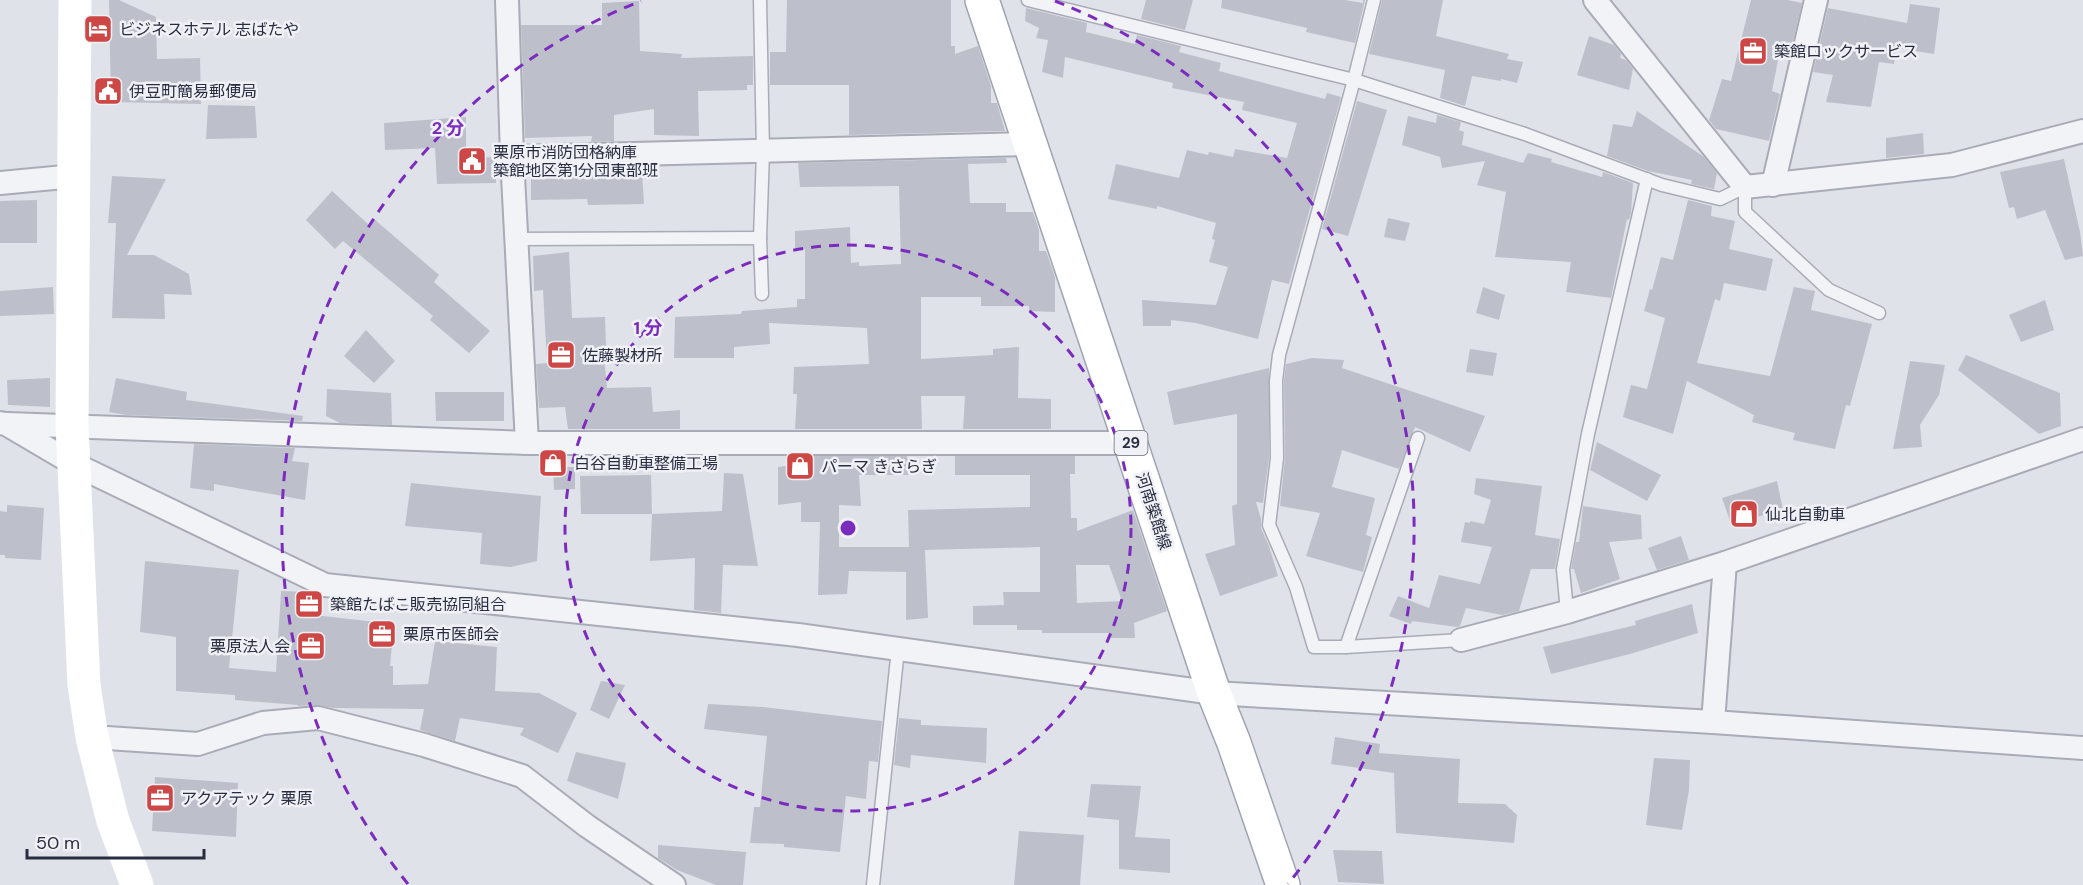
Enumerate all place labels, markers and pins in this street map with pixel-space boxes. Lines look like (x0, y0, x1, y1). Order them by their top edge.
hotel icon: ビジネスホテル 志ばたや (82, 13, 114, 45)
place label: ビジネスホテル 志ばたや (119, 19, 299, 40)
office icon: 築館ロックサービス (1737, 35, 1769, 67)
place label: 築館ロックサービス (1774, 41, 1918, 62)
public building icon: 伊豆町簡易郵便局 (92, 75, 124, 107)
place label: 伊豆町簡易郵便局 (129, 81, 257, 102)
place label: 栗原市消防団格納庫 築館地区第1分団東部班 (493, 142, 658, 181)
public building icon: 栗原市消防団格納庫 築館地区第1分団東部班 (456, 145, 488, 177)
office icon: 佐藤製材所 (545, 339, 577, 371)
place label: 佐藤製材所 (582, 345, 662, 366)
shop icon: 白谷自動車整備工場 (537, 447, 569, 479)
shop icon: パーマ きさらぎ (784, 450, 816, 482)
place label: 白谷自動車整備工場 (574, 453, 718, 474)
place label: パーマ きさらぎ (821, 456, 937, 477)
shop icon: 仙北自動車 (1728, 498, 1760, 530)
place label: 仙北自動車 (1765, 504, 1845, 525)
centre of rings (838, 518, 858, 538)
office icon: 築館たばこ販売協同組合 (293, 588, 325, 620)
place label: 築館たばこ販売協同組合 (330, 594, 506, 615)
office icon: 栗原市医師会 (366, 618, 398, 650)
place label: 栗原市医師会 (403, 624, 499, 645)
office icon: 栗原法人会 (295, 630, 327, 662)
place label: 栗原法人会 (210, 636, 290, 657)
office icon: アクアテック 栗原 (144, 782, 176, 814)
place label: アクアテック 栗原 (181, 788, 312, 809)

